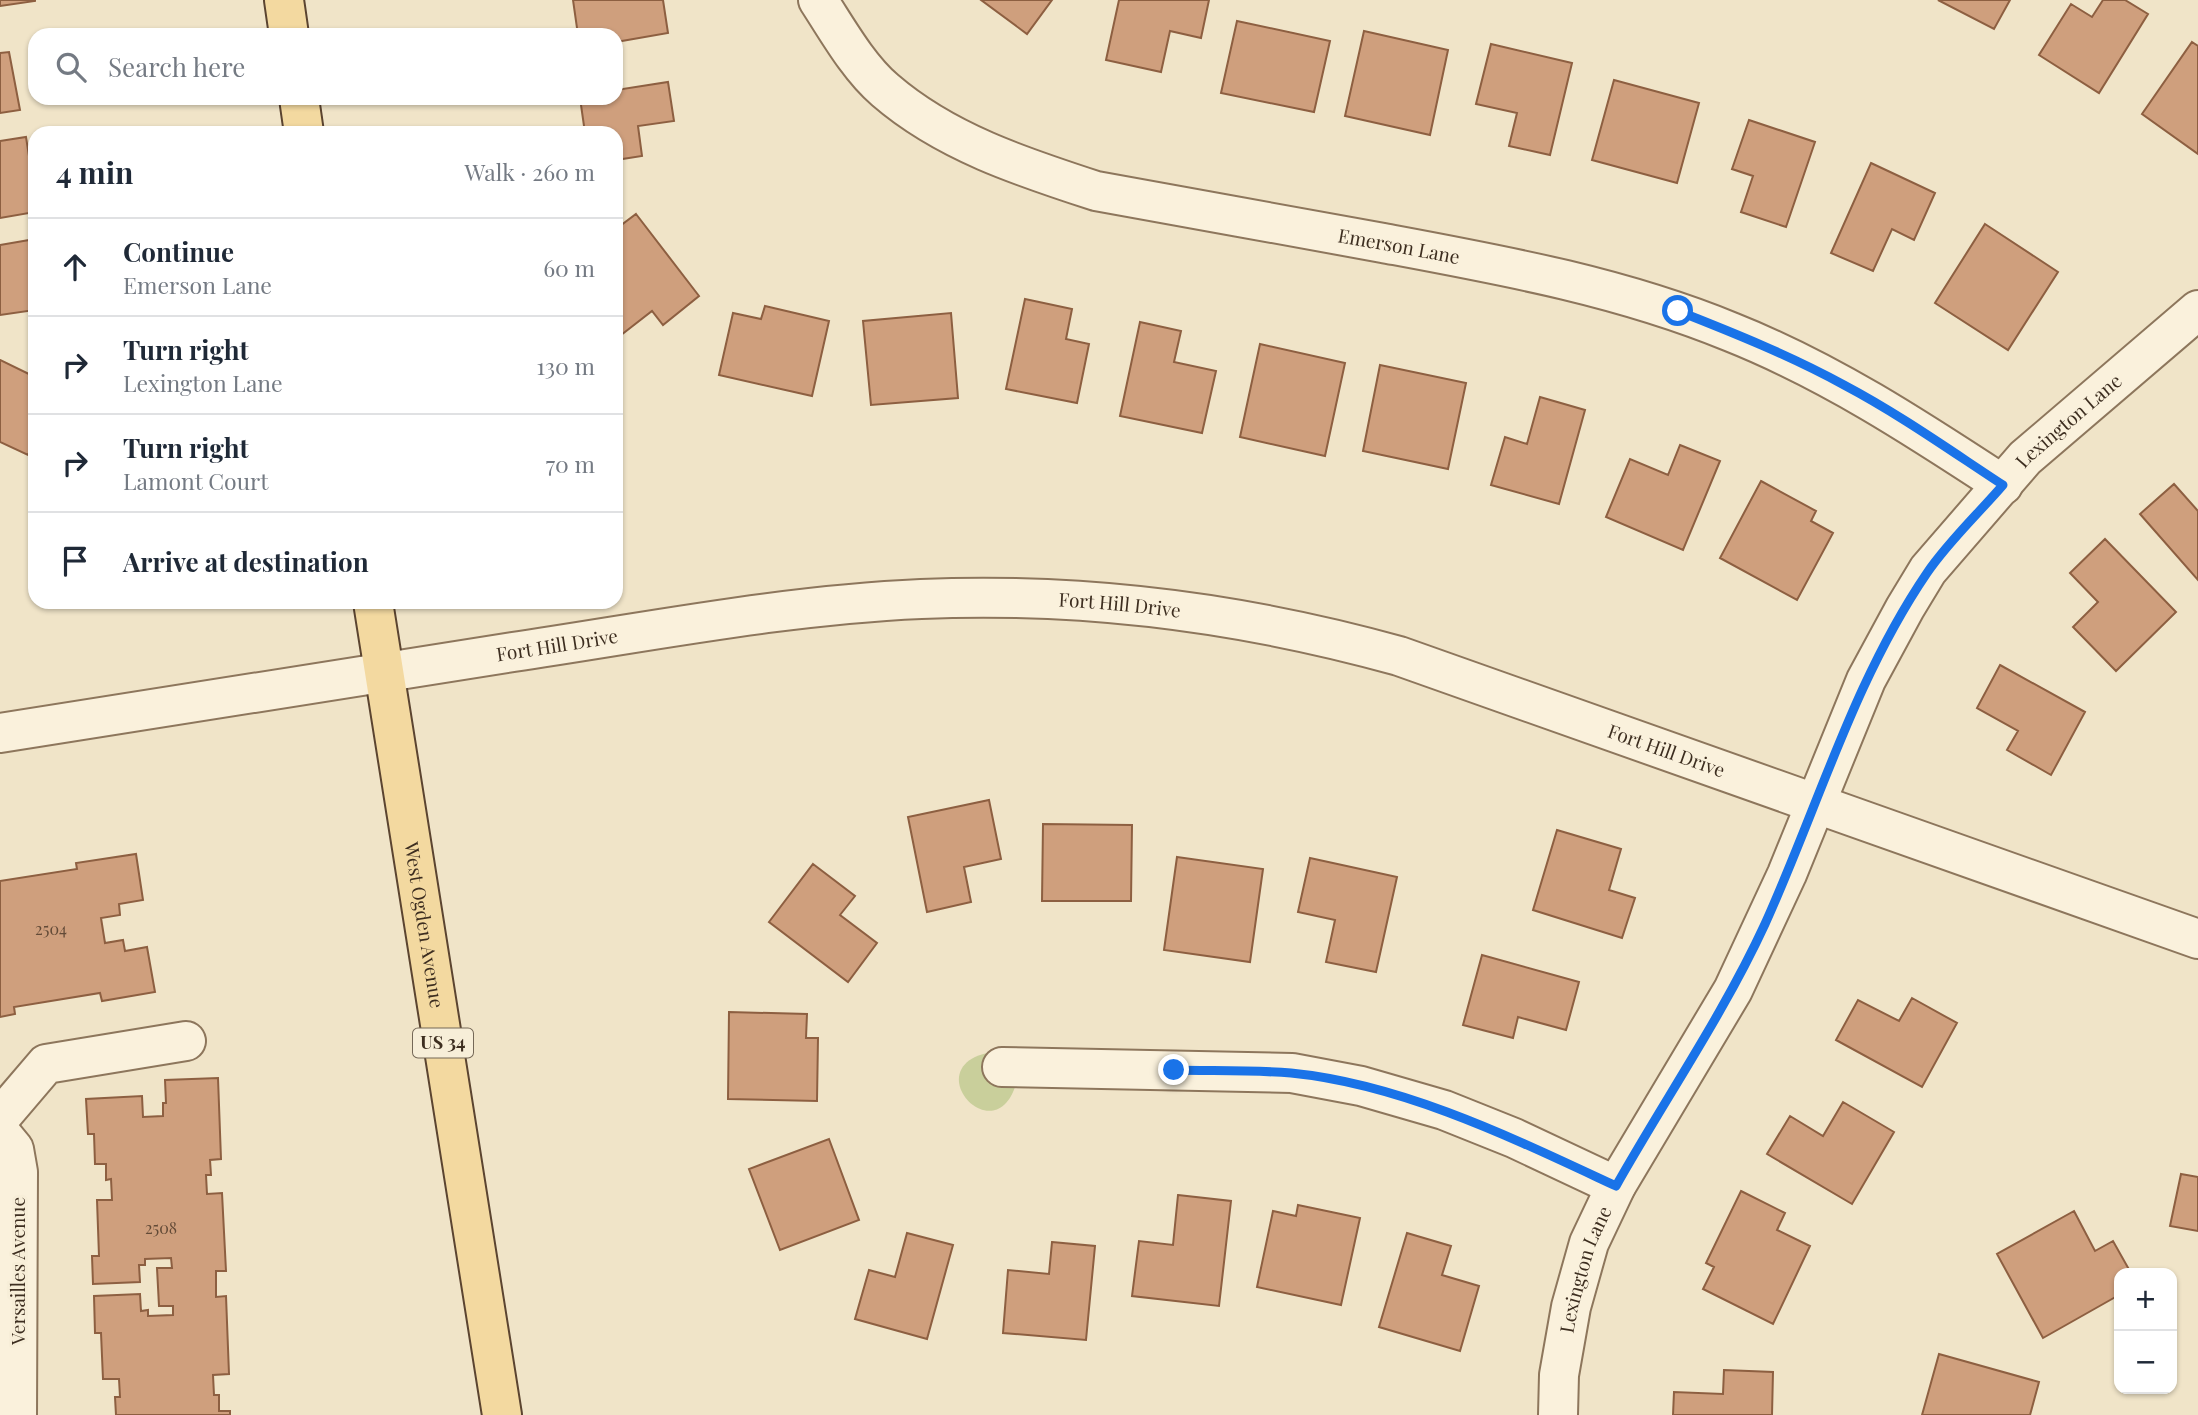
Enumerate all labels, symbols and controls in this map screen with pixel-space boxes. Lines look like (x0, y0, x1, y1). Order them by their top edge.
search box (28, 28, 623, 105)
icon: search (52, 48, 90, 86)
text: Search here (108, 49, 245, 84)
text: 4 min (56, 152, 134, 192)
text: Walk · 260 m (465, 156, 595, 187)
street label: Emerson Lane (1336, 221, 1462, 269)
text: Continue (123, 234, 234, 269)
icon: ahead (56, 248, 94, 286)
text: 60 m (543, 252, 595, 283)
text: Emerson Lane (123, 269, 272, 300)
route start (1662, 295, 1693, 326)
text: Turn right (123, 332, 249, 367)
icon: right (56, 346, 94, 384)
text: 130 m (537, 350, 595, 381)
text: Lexington Lane (123, 367, 283, 398)
street label: Lexington Lane (2009, 367, 2126, 473)
text: Turn right (123, 430, 249, 465)
icon: right (56, 444, 94, 482)
text: 70 m (546, 448, 595, 479)
text: Lamont Court (123, 465, 268, 496)
icon: arrive (56, 542, 94, 580)
text: Arrive at destination (123, 544, 369, 579)
street label: Fort Hill Drive (1058, 585, 1182, 623)
street label: Fort Hill Drive (494, 622, 620, 666)
street label: Fort Hill Drive (1605, 717, 1729, 782)
street label: West Ogden Avenue (399, 839, 451, 1010)
house number: 2504 (35, 918, 67, 939)
road number: US 34 (413, 1028, 473, 1058)
route end (1158, 1054, 1189, 1085)
street label: Versailles Avenue (4, 1197, 30, 1346)
street label: Lexington Lane (1553, 1201, 1617, 1335)
house number: 2508 (145, 1217, 177, 1238)
map controls (2114, 1268, 2177, 1394)
button: + (2114, 1268, 2177, 1331)
button: − (2114, 1331, 2177, 1394)

